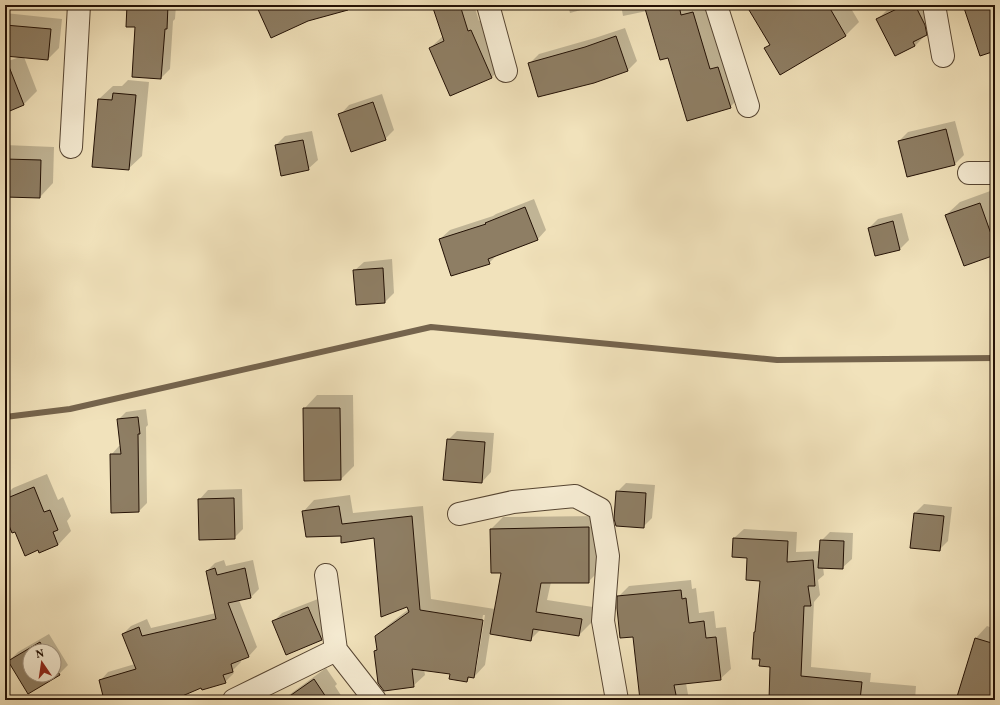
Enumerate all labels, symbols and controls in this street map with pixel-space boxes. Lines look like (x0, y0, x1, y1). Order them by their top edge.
north arrow (22, 643, 62, 683)
text: N (35, 647, 46, 663)

